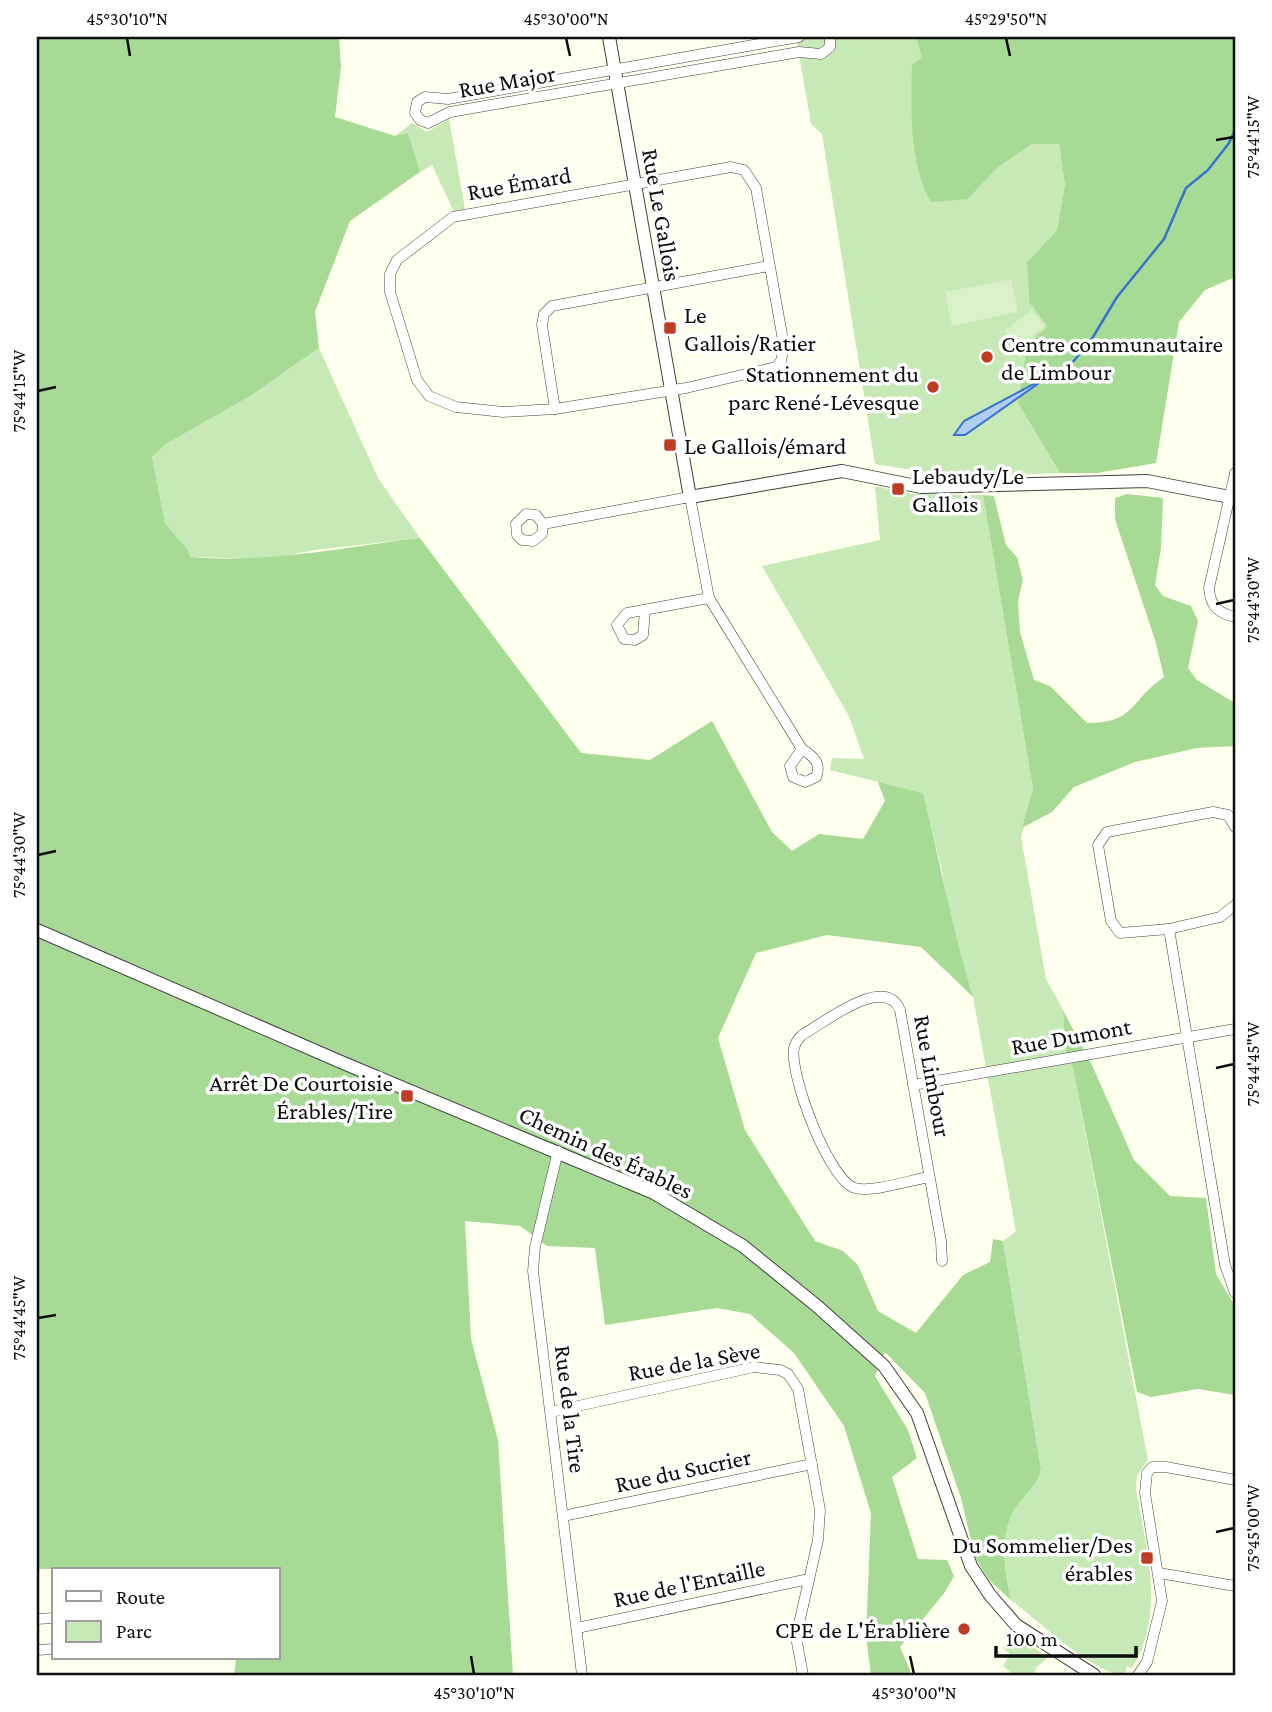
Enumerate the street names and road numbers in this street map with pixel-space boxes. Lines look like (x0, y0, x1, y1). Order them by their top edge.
street label: Rue Major (456, 59, 558, 103)
street label: Rue Le Gallois (637, 147, 687, 283)
street label: Rue Émard (465, 161, 573, 205)
street label: Rue Dumont (1009, 1012, 1134, 1060)
street label: Rue Limbour (909, 1013, 957, 1140)
street label: Chemin des Érables (515, 1100, 697, 1204)
street label: Rue de la Sève (626, 1336, 762, 1386)
street label: Rue de la Tire (550, 1344, 592, 1474)
street label: Rue du Sucrier (612, 1442, 754, 1498)
street label: Rue de l'Entaille (611, 1554, 767, 1612)

